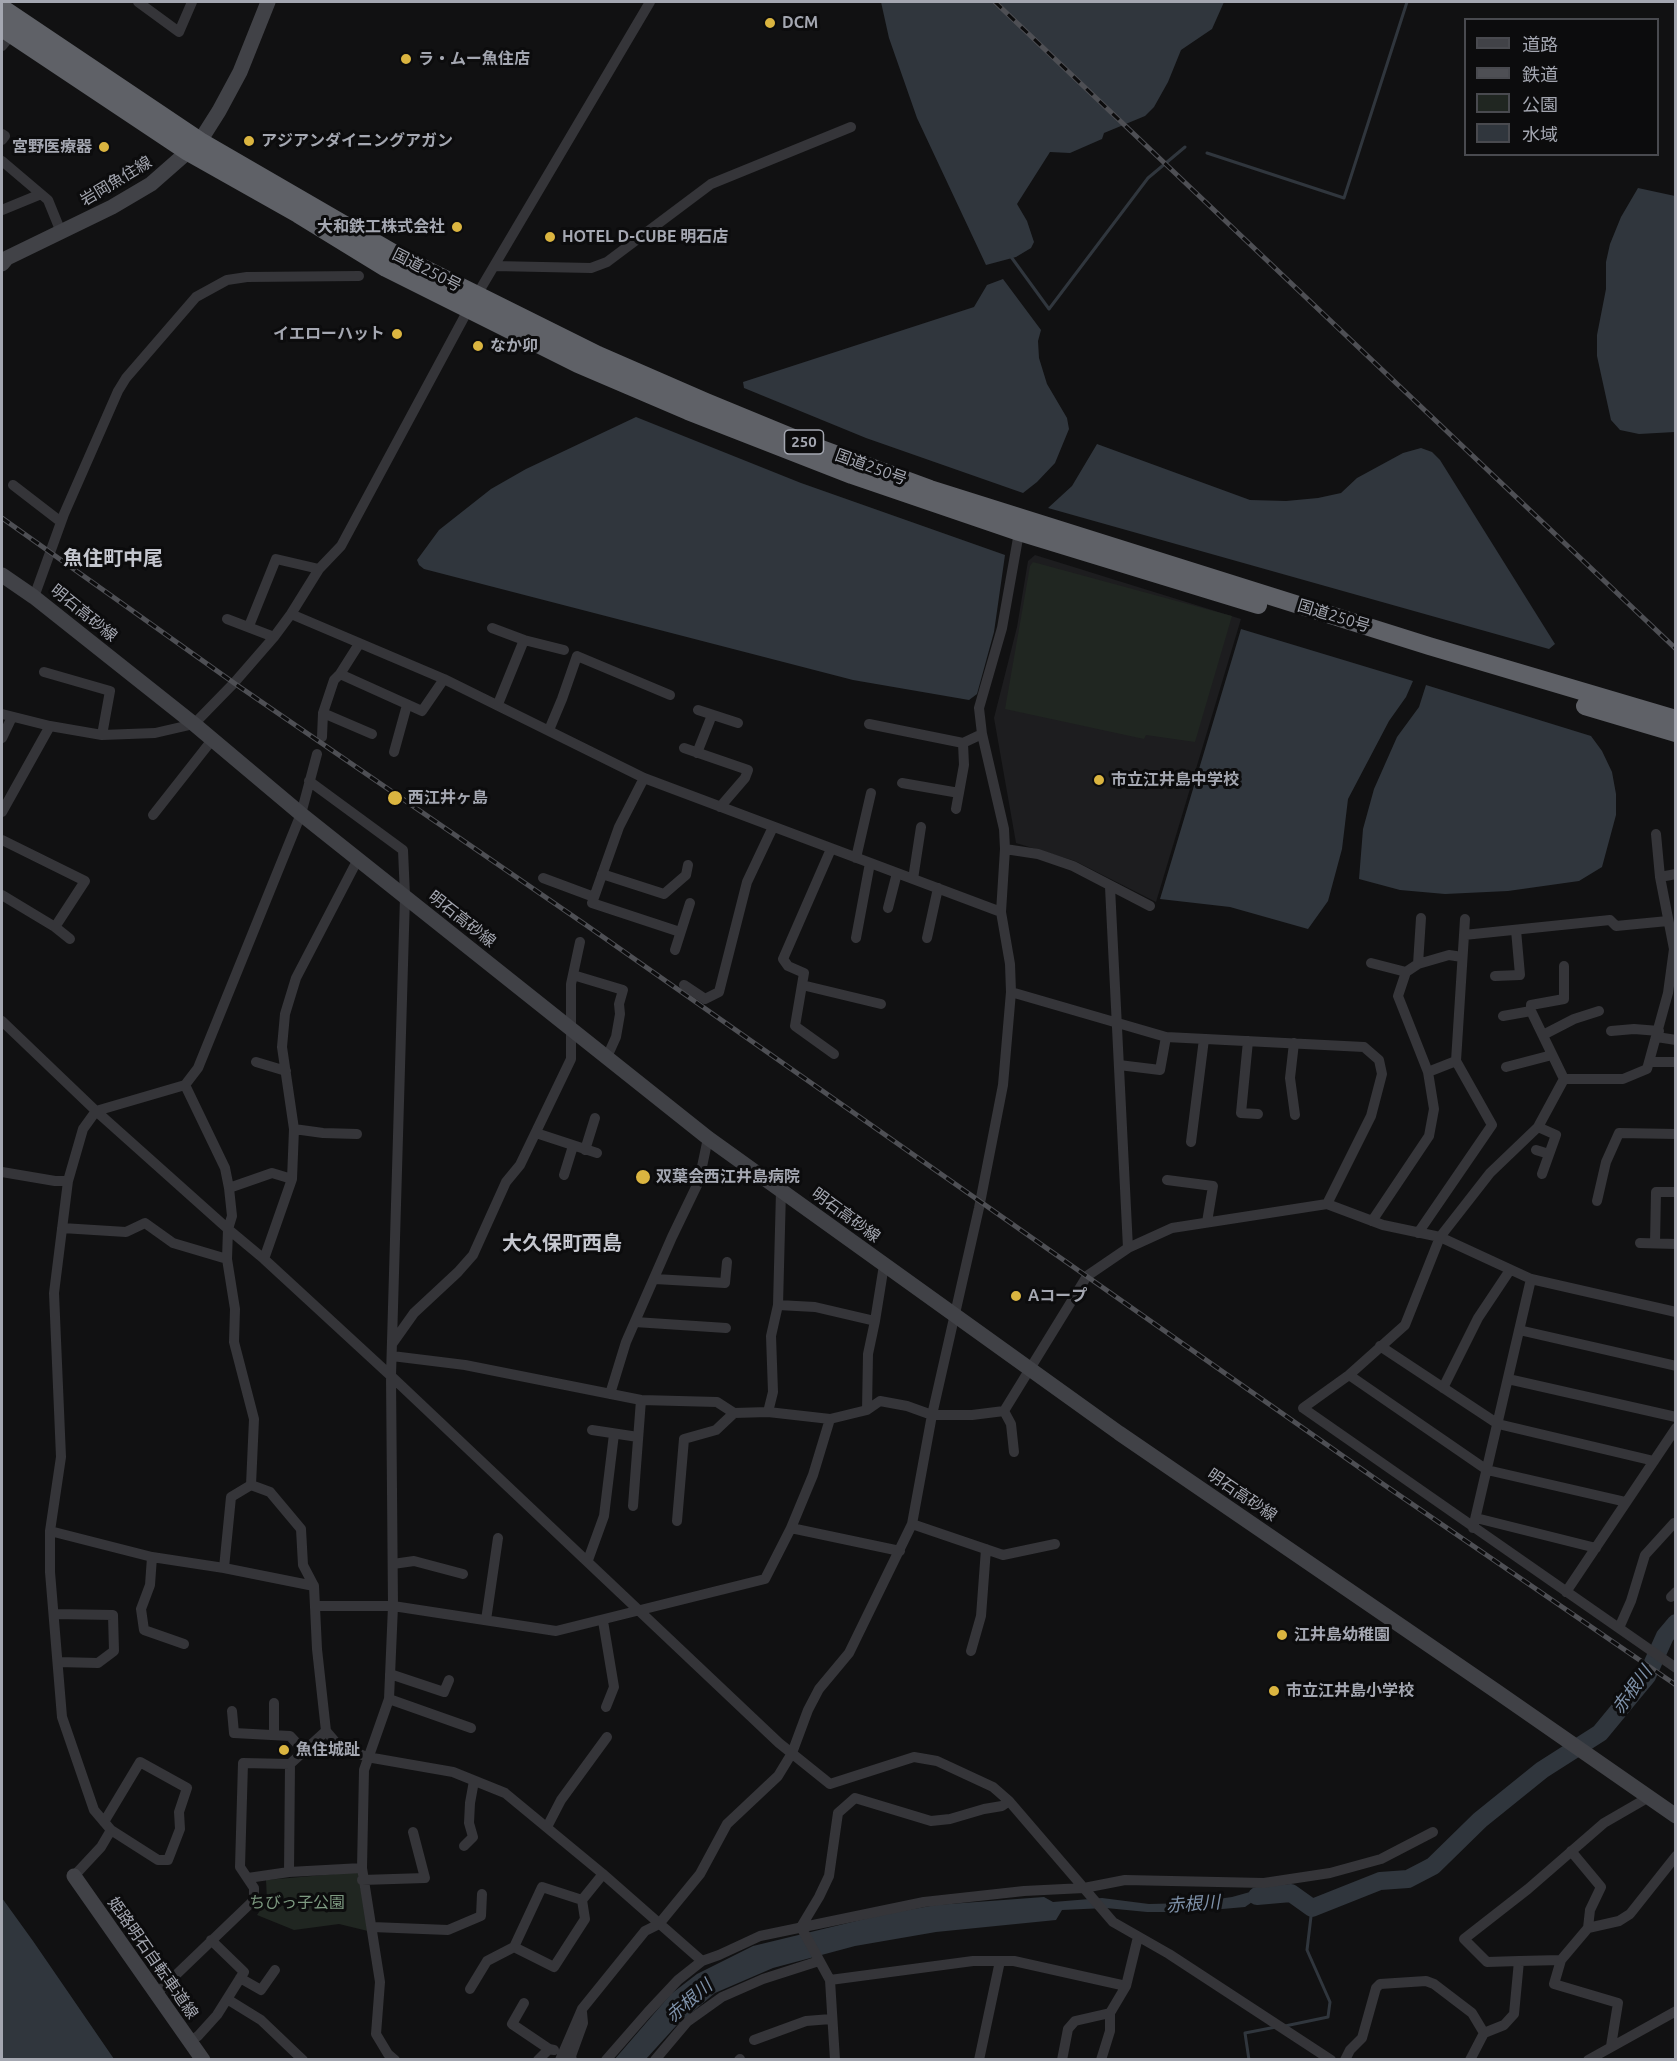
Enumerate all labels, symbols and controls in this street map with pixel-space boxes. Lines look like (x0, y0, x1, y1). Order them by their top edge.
place label: DCM (782, 13, 818, 33)
marker: DCM (763, 16, 777, 30)
legend (1464, 18, 1659, 156)
text: 道路 (1522, 34, 1558, 54)
place label: ラ・ムー魚住店 (418, 49, 530, 69)
marker: ラ・ムー魚住店 (399, 52, 413, 66)
text: 鉄道 (1522, 64, 1558, 84)
text: 公園 (1522, 94, 1558, 114)
text: 水域 (1522, 124, 1558, 144)
place label: アジアンダイニングアガン (261, 131, 453, 151)
marker: アジアンダイニングアガン (242, 134, 256, 148)
place label: 宮野医療器 (12, 137, 92, 157)
marker: 宮野医療器 (97, 140, 111, 154)
street label: 岩岡魚住線 (77, 152, 155, 210)
place label: 大和鉄工株式会社 (317, 217, 445, 237)
marker: 大和鉄工株式会社 (450, 220, 464, 234)
place label: HOTEL D-CUBE 明石店 (562, 227, 728, 247)
marker: HOTEL D-CUBE 明石店 (543, 230, 557, 244)
street label: 国道250号 (389, 244, 465, 296)
place label: イエローハット (273, 324, 385, 344)
marker: イエローハット (390, 327, 404, 341)
place label: なか卯 (490, 336, 538, 356)
marker: なか卯 (471, 339, 485, 353)
road number: 250 (784, 430, 824, 454)
street label: 国道250号 (832, 445, 910, 489)
district label: 魚住町中尾 (63, 546, 163, 570)
street label: 明石高砂線 (47, 580, 121, 646)
street label: 国道250号 (1295, 596, 1373, 636)
place label: 市立江井島中学校 (1111, 770, 1239, 790)
marker: 市立江井島中学校 (1092, 773, 1106, 787)
place label: 西江井ヶ島 (408, 788, 488, 808)
marker: 西江井ヶ島 (386, 789, 404, 807)
street label: 明石高砂線 (425, 887, 499, 951)
place label: 双葉会西江井島病院 (656, 1167, 800, 1187)
marker: 双葉会西江井島病院 (634, 1168, 652, 1186)
street label: 明石高砂線 (808, 1184, 884, 1246)
district label: 大久保町西島 (502, 1231, 622, 1255)
place label: Aコープ (1028, 1286, 1087, 1306)
marker: Aコープ (1009, 1289, 1023, 1303)
street label: 明石高砂線 (1203, 1465, 1281, 1525)
place label: 江井島幼稚園 (1294, 1625, 1390, 1645)
marker: 江井島幼稚園 (1275, 1628, 1289, 1642)
water label: 赤根川 (1607, 1662, 1657, 1718)
place label: 市立江井島小学校 (1286, 1681, 1414, 1701)
marker: 市立江井島小学校 (1267, 1684, 1281, 1698)
place label: 魚住城趾 (296, 1740, 360, 1760)
marker: 魚住城趾 (277, 1743, 291, 1757)
water label: 赤根川 (1165, 1891, 1221, 1917)
park label: ちびっ子公園 (249, 1893, 345, 1913)
street label: 姫路明石自転車道線 (104, 1894, 202, 2022)
water label: 赤根川 (662, 1975, 716, 2027)

